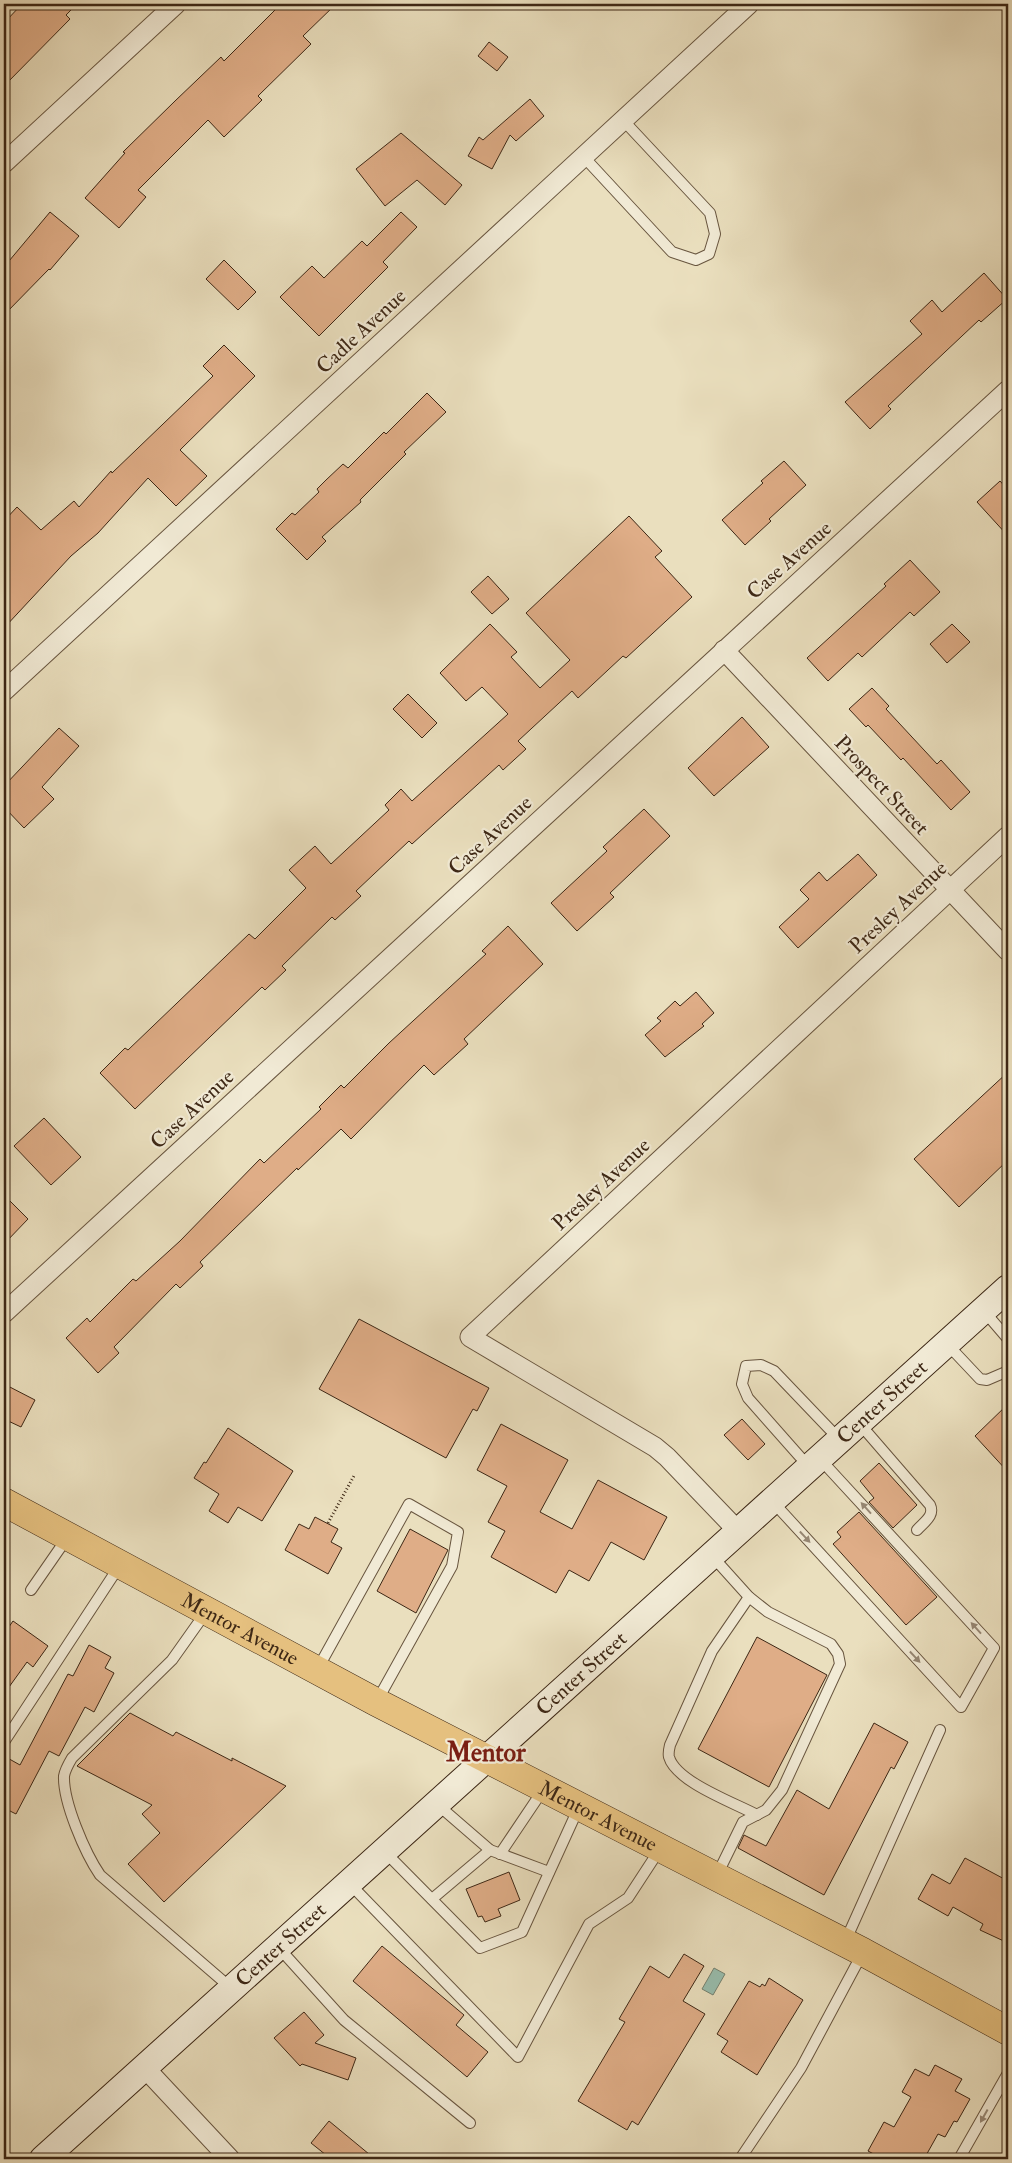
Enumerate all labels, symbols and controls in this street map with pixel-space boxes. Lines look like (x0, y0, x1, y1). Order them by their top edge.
street label: Cadle Avenue (311, 283, 412, 380)
street label: Case Avenue (741, 515, 838, 606)
street label: Prospect Street (828, 730, 935, 841)
street label: Case Avenue (443, 790, 538, 881)
street label: Presley Avenue (844, 855, 953, 960)
street label: Case Avenue (145, 1064, 240, 1155)
street label: Presley Avenue (547, 1132, 656, 1237)
street label: Center Street (831, 1354, 933, 1450)
one-way arrow (860, 1503, 872, 1515)
one-way arrow (799, 1531, 811, 1543)
street label: Mentor Avenue (176, 1587, 303, 1672)
one-way arrow (970, 1623, 982, 1635)
street label: Center Street (530, 1625, 633, 1722)
one-way arrow (909, 1650, 921, 1662)
district label: Mentor (445, 1737, 526, 1769)
street label: Mentor Avenue (534, 1775, 662, 1858)
street label: Center Street (230, 1897, 332, 1993)
one-way arrow (980, 2109, 989, 2122)

